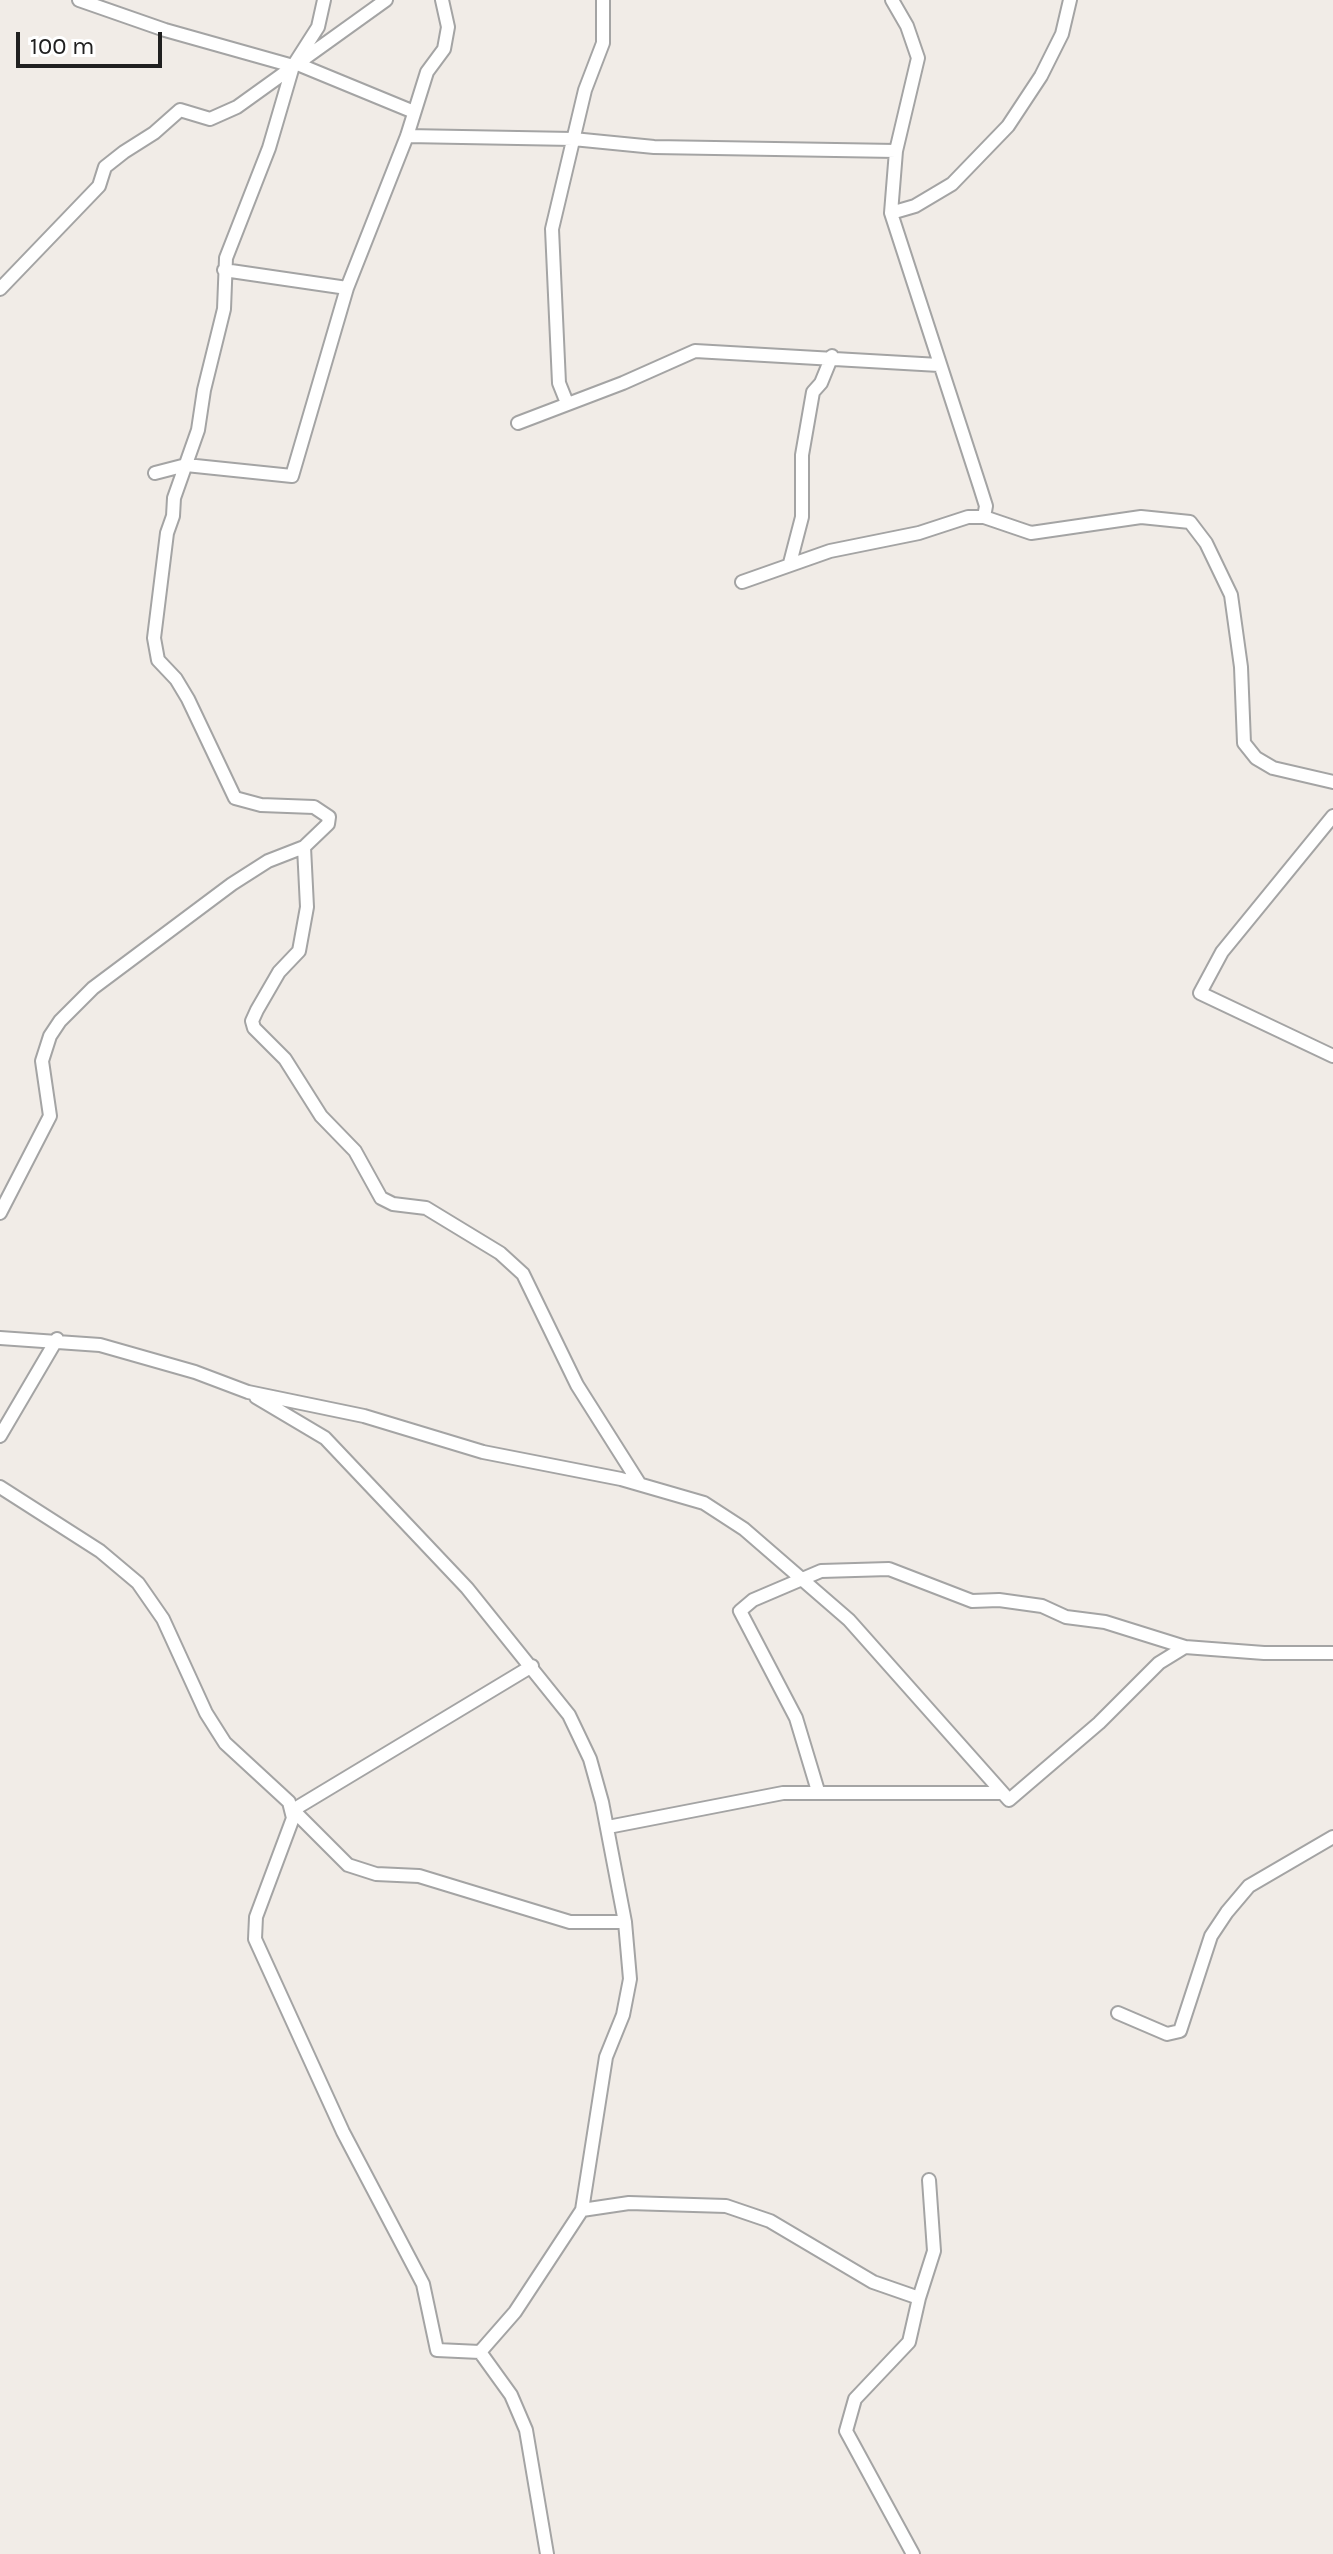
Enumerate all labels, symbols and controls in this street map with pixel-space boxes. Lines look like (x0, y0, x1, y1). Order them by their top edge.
scale bar (20, 16, 166, 66)
text: 100 m (30, 32, 95, 60)

